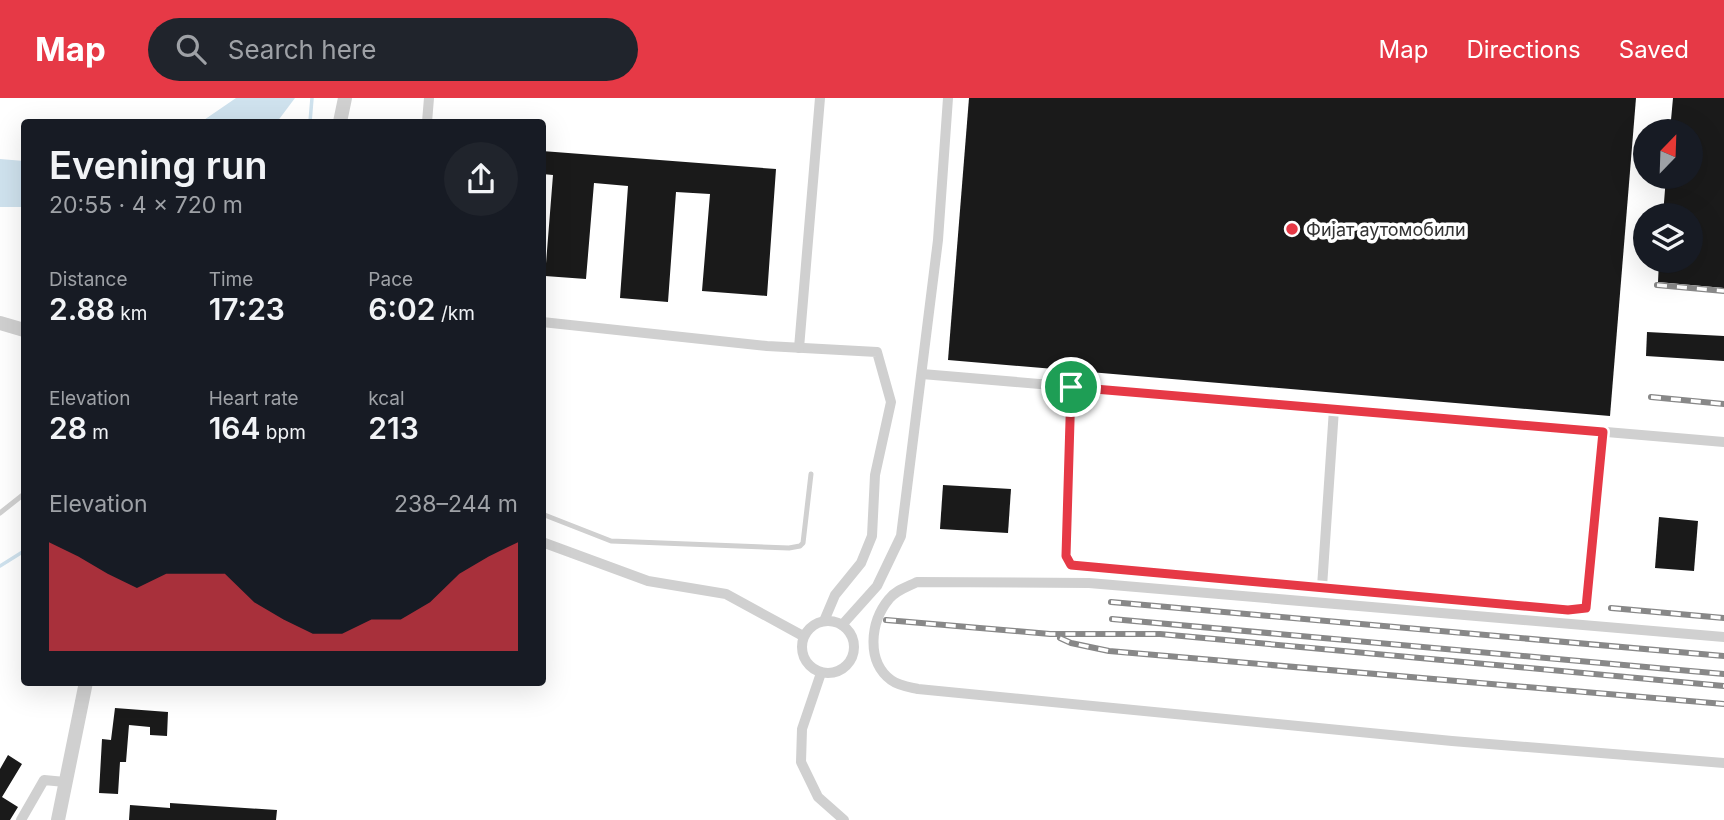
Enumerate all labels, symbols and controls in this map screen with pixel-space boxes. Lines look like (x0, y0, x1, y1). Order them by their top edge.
search box (148, 18, 638, 81)
text: Map (35, 29, 106, 69)
icon: search (172, 30, 210, 68)
text: Search here (228, 34, 376, 65)
text: Map (1379, 35, 1428, 64)
text: Directions (1466, 35, 1581, 64)
text: Saved (1619, 35, 1689, 64)
north arrow (1633, 119, 1703, 189)
map controls (1633, 119, 1703, 273)
text: Evening run (49, 142, 267, 188)
button: share (444, 142, 518, 216)
text: 20:55 · 4 × 720 m (49, 191, 243, 219)
button: layers (1633, 203, 1703, 273)
place label: Фијат аутомобили (1306, 219, 1466, 240)
marker: Фијат аутомобили (1284, 221, 1300, 237)
text: Distance (49, 268, 127, 291)
text: Time (209, 268, 253, 291)
text: Pace (368, 268, 413, 291)
text: 2.88 (49, 291, 115, 327)
text: 17:23 (209, 291, 285, 327)
text: 6:02 (368, 291, 436, 327)
text: km (115, 302, 147, 325)
text: /km (436, 302, 475, 325)
pin (1041, 357, 1101, 417)
icon: arrive (1052, 368, 1090, 406)
text: Elevation (49, 387, 130, 410)
text: Heart rate (209, 387, 299, 410)
text: kcal (368, 387, 405, 410)
text: 28 (49, 410, 87, 446)
text: 164 (209, 410, 261, 446)
text: 213 (368, 410, 419, 446)
text: m (87, 421, 109, 444)
text: bpm (261, 421, 306, 444)
text: Elevation (49, 490, 148, 518)
text: 238–244 m (394, 490, 518, 518)

